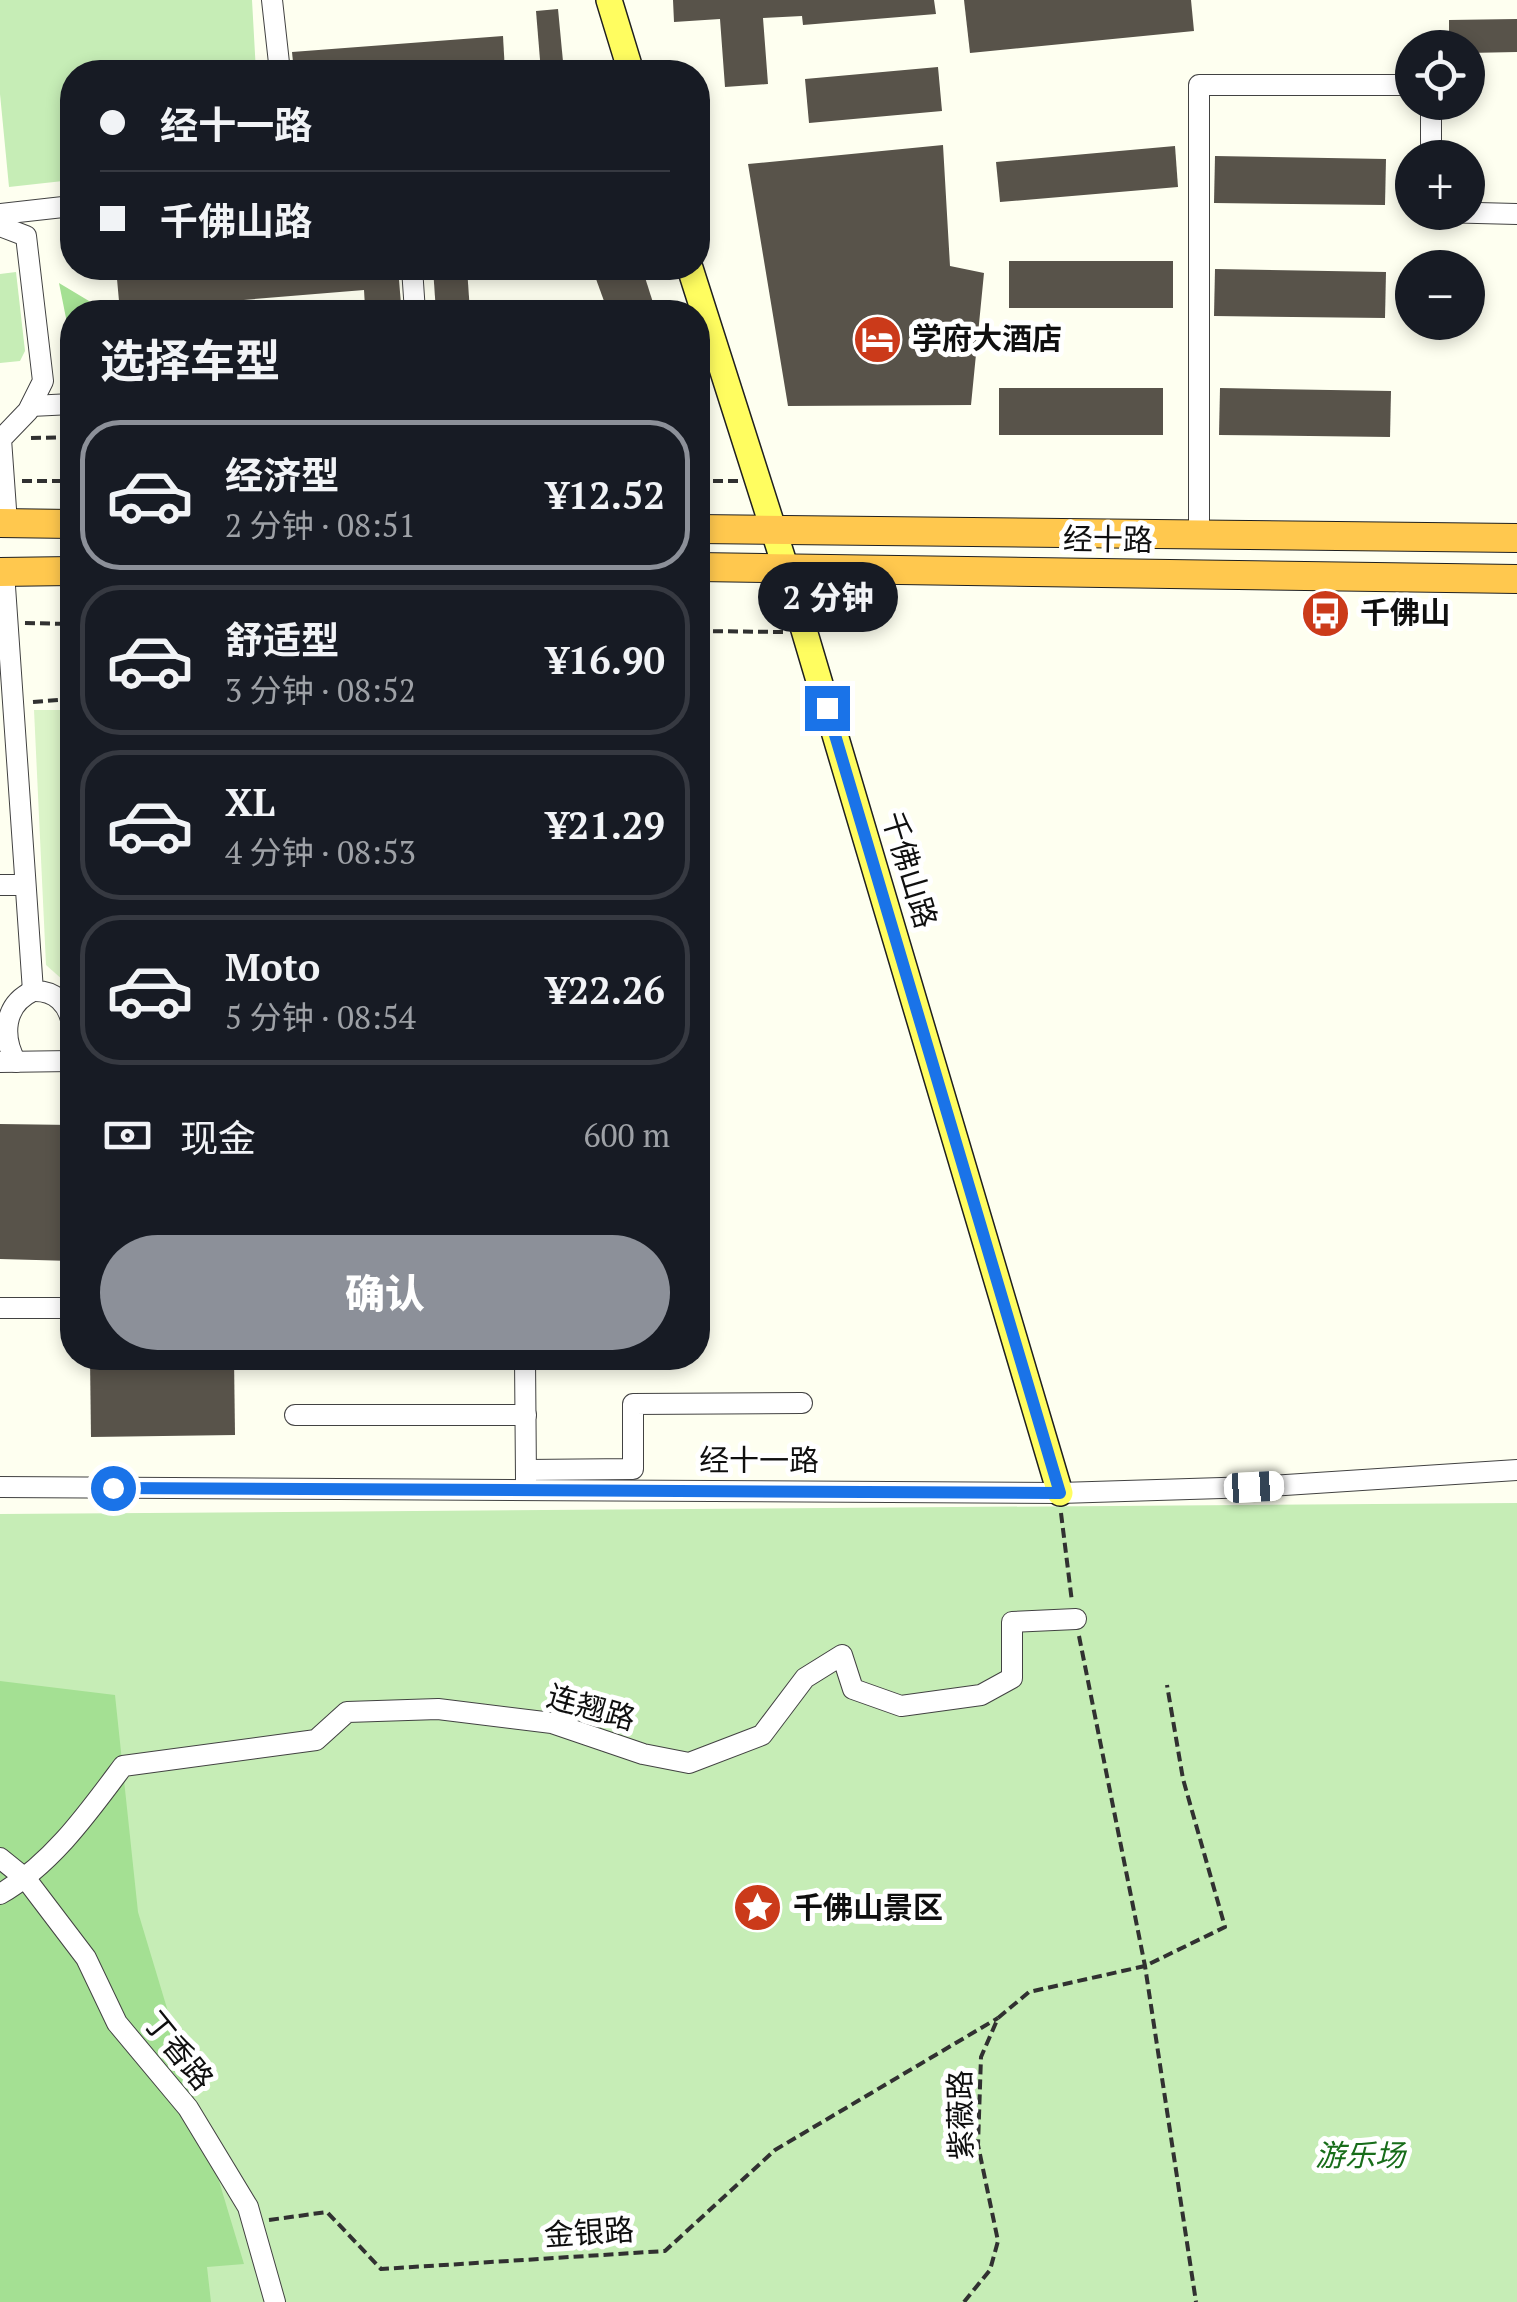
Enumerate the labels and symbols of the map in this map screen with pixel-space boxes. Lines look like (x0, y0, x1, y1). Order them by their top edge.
hotel icon: 学府大酒店 (851, 313, 903, 365)
place label: 学府大酒店 (912, 318, 1062, 358)
street label: 经十路 (1063, 518, 1153, 560)
callout: 2 分钟 (757, 563, 897, 633)
bus stop icon: 千佛山 (1299, 587, 1351, 639)
place label: 千佛山 (1360, 592, 1450, 632)
route end (805, 686, 850, 731)
street label: 千佛山路 (873, 806, 947, 933)
street label: 经十一路 (699, 1440, 819, 1480)
route start (91, 1466, 136, 1511)
car (1223, 1470, 1285, 1504)
street label: 连翘路 (543, 1675, 640, 1739)
place icon: 千佛山景区 (732, 1882, 784, 1934)
place label: 千佛山景区 (793, 1887, 943, 1927)
street label: 丁香路 (135, 2003, 223, 2098)
street label: 紫薇路 (939, 2070, 981, 2160)
park label: 游乐场 (1315, 2135, 1408, 2175)
street label: 金银路 (543, 2209, 635, 2255)

